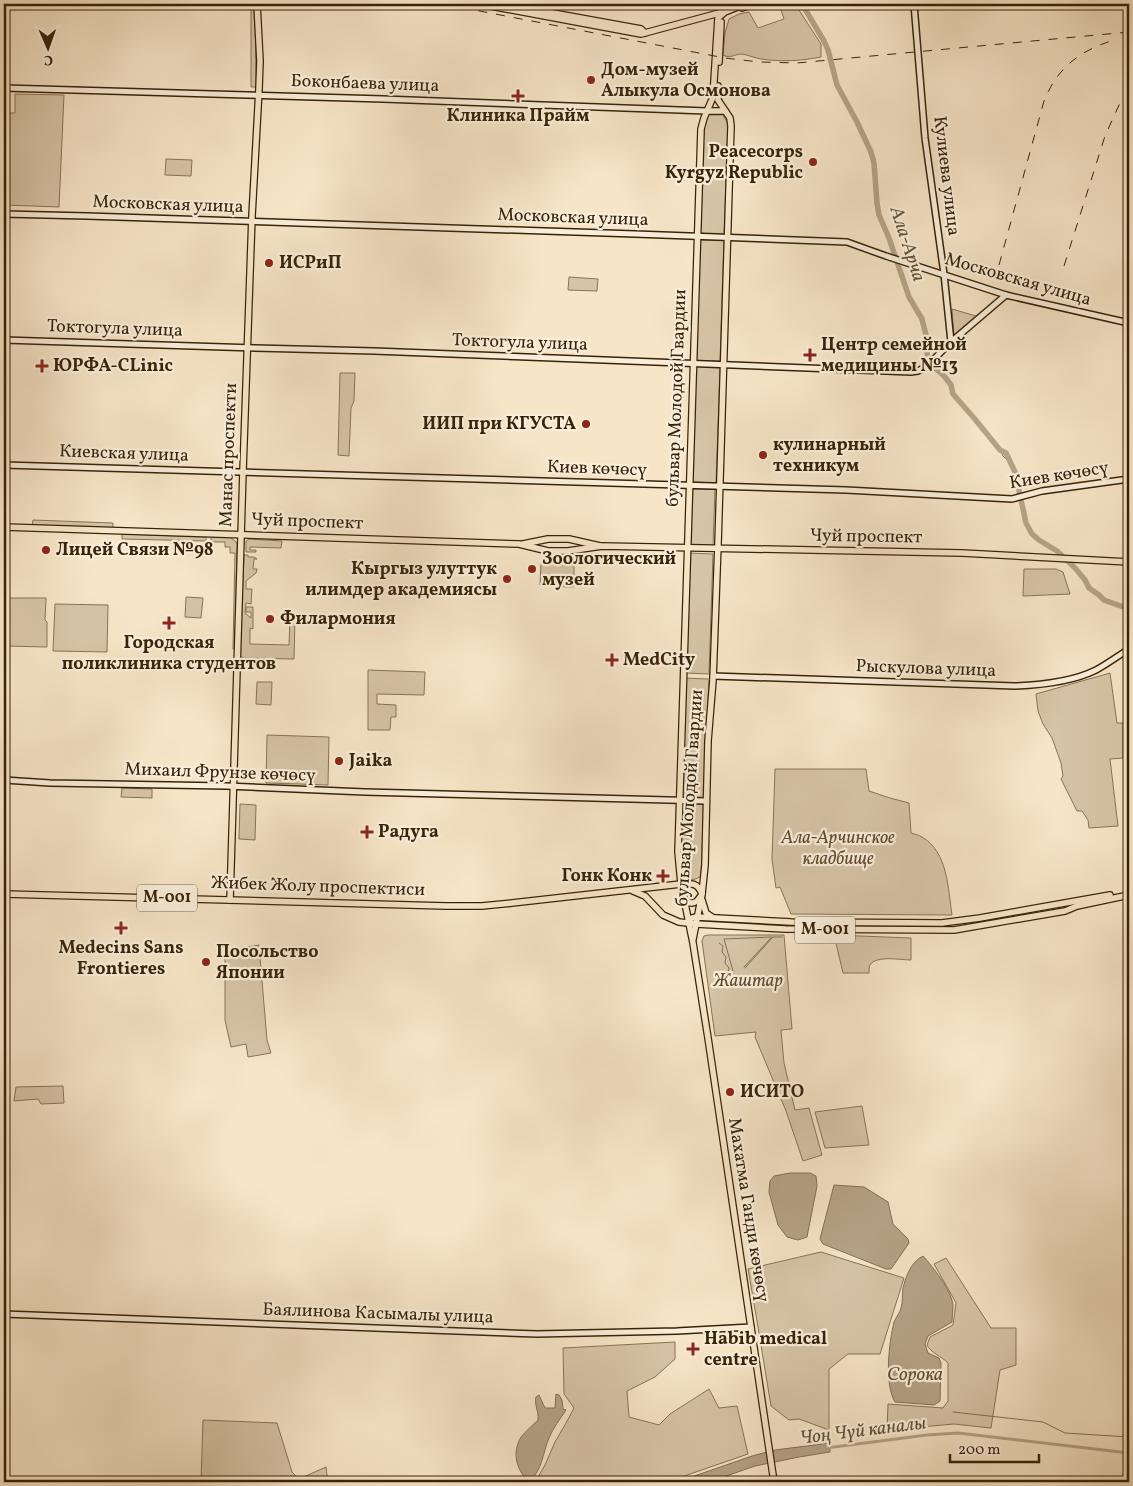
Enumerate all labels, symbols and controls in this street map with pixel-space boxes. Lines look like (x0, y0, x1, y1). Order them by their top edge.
north arrow (22, 22, 72, 72)
text: С (44, 50, 53, 69)
place label: Дом-музей Алыкула Осмонова (601, 58, 771, 104)
street label: Боконбаева улица (290, 69, 440, 99)
marker: Дом-музей Алыкула Осмонова (585, 74, 597, 86)
marker: Клиника Прайм (511, 89, 525, 103)
place label: Клиника Прайм (447, 104, 590, 129)
street label: Кулиева улица (926, 115, 966, 237)
place label: Peacecorps Kyrgyz Republic (665, 140, 803, 186)
marker: Peacecorps Kyrgyz Republic (807, 156, 819, 168)
street label: Московская улица (92, 190, 244, 220)
water label: Ала-Арча (882, 202, 931, 285)
street label: Московская улица (497, 203, 649, 233)
street label: Московская улица (942, 247, 1094, 313)
place label: ИСРиП (279, 251, 342, 276)
marker: ИСРиП (263, 257, 275, 269)
street label: бульвар Молодой Гвардии (661, 289, 693, 507)
street label: Токтогула улица (47, 314, 183, 344)
street label: Токтогула улица (452, 328, 588, 358)
place label: Центр семейной медицины №13 (821, 333, 967, 379)
marker: Центр семейной медицины №13 (803, 348, 817, 362)
place label: ЮРФА-CLinic (53, 354, 173, 379)
marker: ЮРФА-CLinic (35, 359, 49, 373)
street label: Манас проспекти (214, 382, 244, 528)
place label: ИИП при КГУСТА (422, 412, 576, 437)
marker: ИИП при КГУСТА (580, 418, 592, 430)
place label: кулинарный техникум (773, 433, 886, 479)
street label: Киевская улица (59, 439, 189, 469)
marker: кулинарный техникум (757, 449, 769, 461)
street label: Киев көчөсү (547, 455, 648, 483)
street label: Киев көчөсү (1008, 456, 1111, 496)
street label: Чуй проспект (250, 508, 364, 536)
street label: Чуй проспект (810, 524, 922, 550)
place label: Лицей Связи №98 (56, 538, 214, 563)
marker: Лицей Связи №98 (40, 544, 52, 556)
place label: Зоологический музей (542, 547, 676, 593)
place label: Кыргыз улуттук илимдер академиясы (305, 557, 497, 603)
marker: Зоологический музей (526, 563, 538, 575)
marker: Кыргыз улуттук илимдер академиясы (501, 573, 513, 585)
place label: Филармония (280, 607, 396, 632)
marker: Филармония (264, 613, 276, 625)
marker: Городская поликлиника студентов (162, 616, 176, 630)
place label: Городская поликлиника студентов (62, 631, 276, 677)
place label: MedCity (623, 648, 695, 673)
marker: MedCity (605, 653, 619, 667)
street label: Рыскулова улица (855, 654, 997, 684)
street label: бульвар Молодой Гвардии (670, 689, 710, 907)
place label: Jaika (348, 749, 393, 774)
marker: Jaika (333, 755, 345, 767)
street label: Михаил Фрунзе көчөсү (124, 757, 317, 789)
place label: Радуга (378, 820, 439, 845)
marker: Радуга (360, 825, 374, 839)
park label: Ала-Арчинское кладбище (780, 826, 895, 872)
place label: Гонк Конк (562, 864, 652, 889)
marker: Гонк Конк (656, 869, 670, 883)
street label: Жибек Жолу проспектиси (210, 871, 426, 903)
road number: М-001 (137, 884, 197, 911)
road number: М-001 (795, 916, 855, 944)
marker: Medecins Sans Frontieres (114, 921, 128, 935)
place label: Medecins Sans Frontieres (58, 936, 184, 982)
place label: Посольство Японии (216, 940, 318, 986)
marker: Посольство Японии (200, 956, 212, 968)
park label: Жаштар (712, 969, 783, 994)
place label: ИСИТО (740, 1080, 804, 1105)
marker: ИСИТО (724, 1086, 736, 1098)
street label: Махатма Ганди көчөсү (721, 1116, 775, 1304)
street label: Баялинова Касымалы улица (262, 1297, 494, 1331)
place label: Habib medical centre (704, 1327, 827, 1373)
marker: Habib medical centre (686, 1342, 700, 1356)
water label: Сорока (887, 1362, 943, 1388)
water label: Чоң Чүй каналы (798, 1410, 928, 1452)
scale bar (950, 1431, 1039, 1463)
text: 200 m (958, 1440, 1001, 1461)

